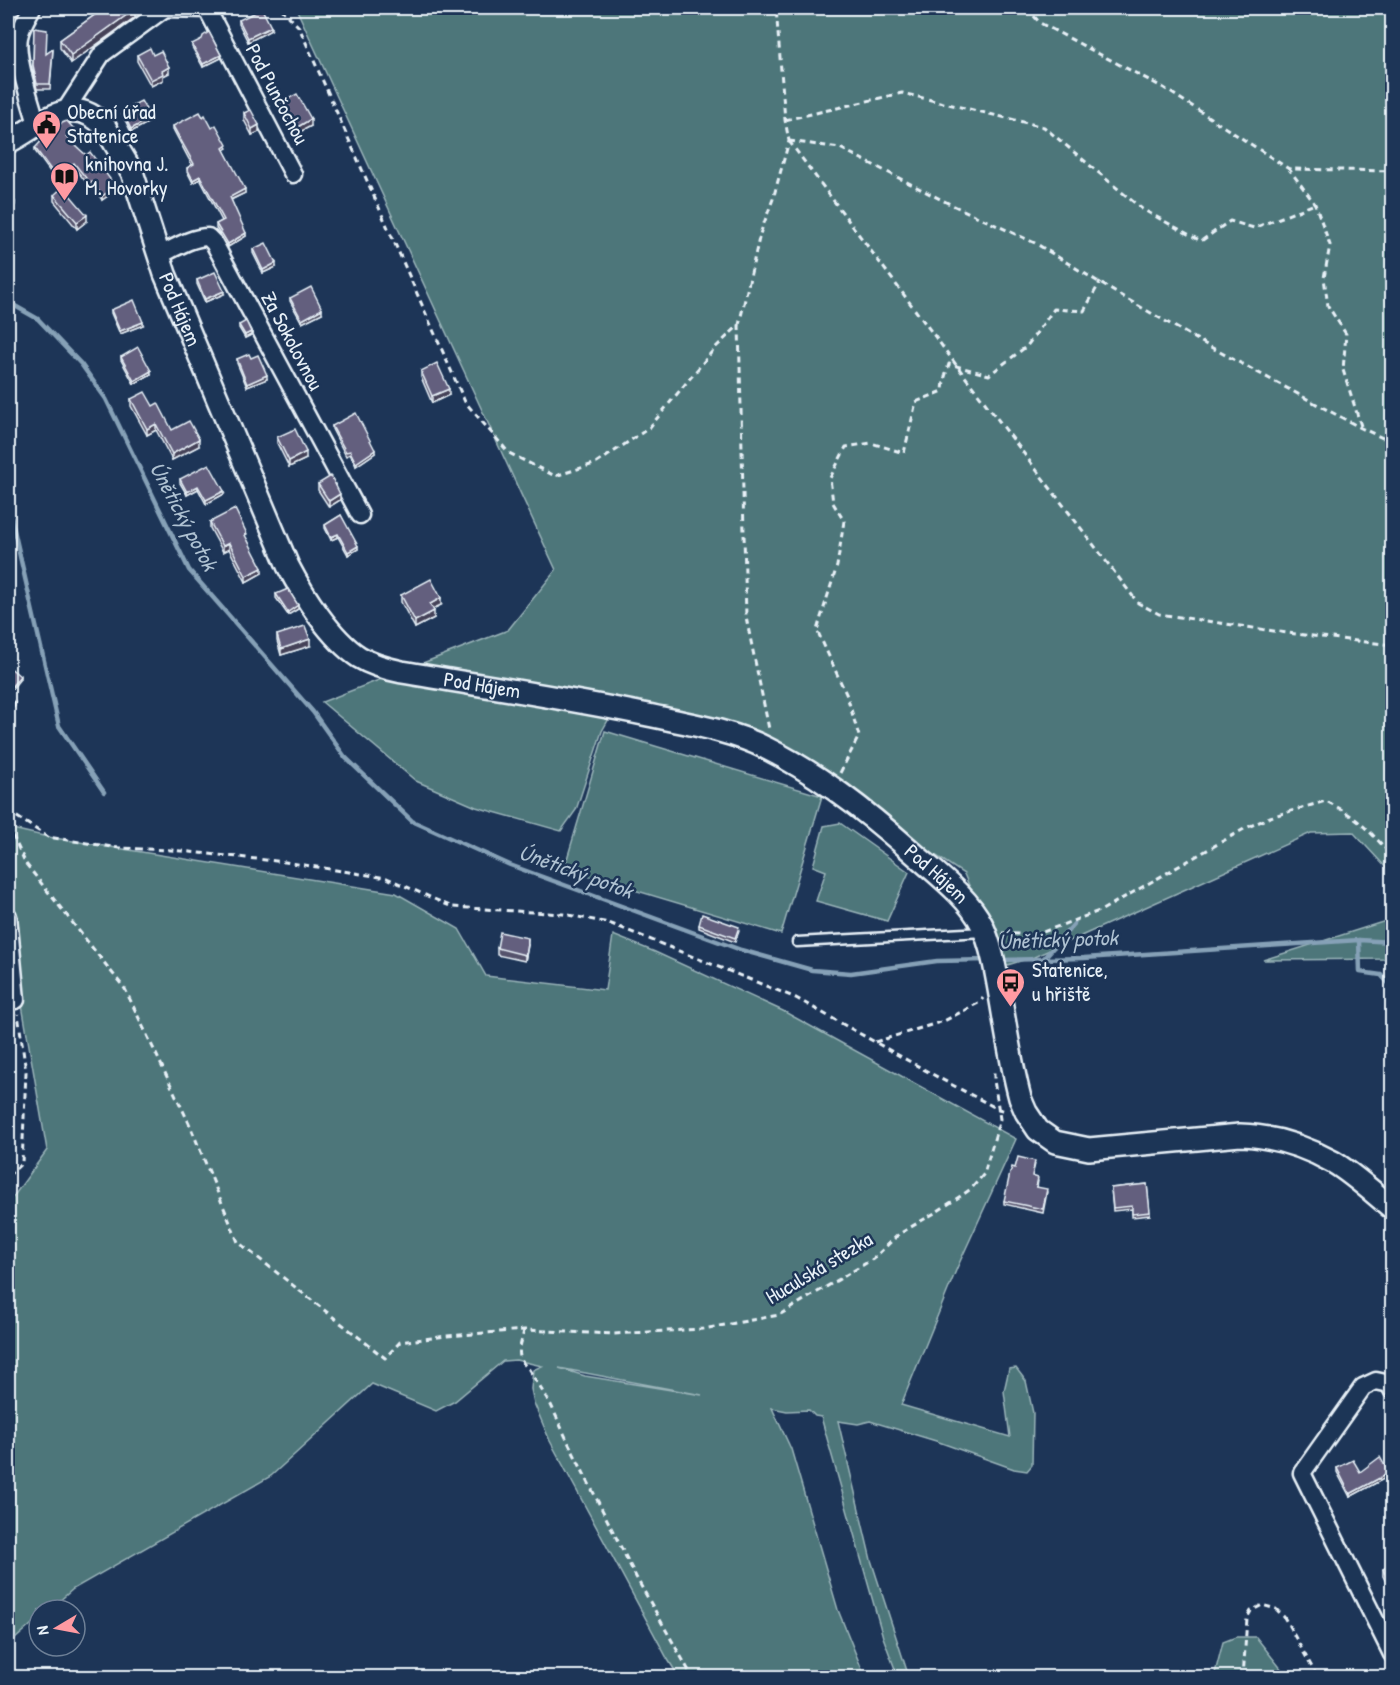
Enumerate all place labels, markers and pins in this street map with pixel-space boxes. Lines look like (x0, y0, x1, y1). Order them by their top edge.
place label: Obecní úřad Statenice (67, 97, 156, 150)
public building icon: Obecní úřad Statenice (30, 108, 62, 150)
place label: knihovna J. M. Hovorky (85, 149, 168, 202)
library icon: knihovna J. M. Hovorky (48, 160, 80, 202)
place label: Statenice, u hřiště (1032, 955, 1108, 1008)
bus stop icon: Statenice, u hřiště (995, 966, 1027, 1008)

